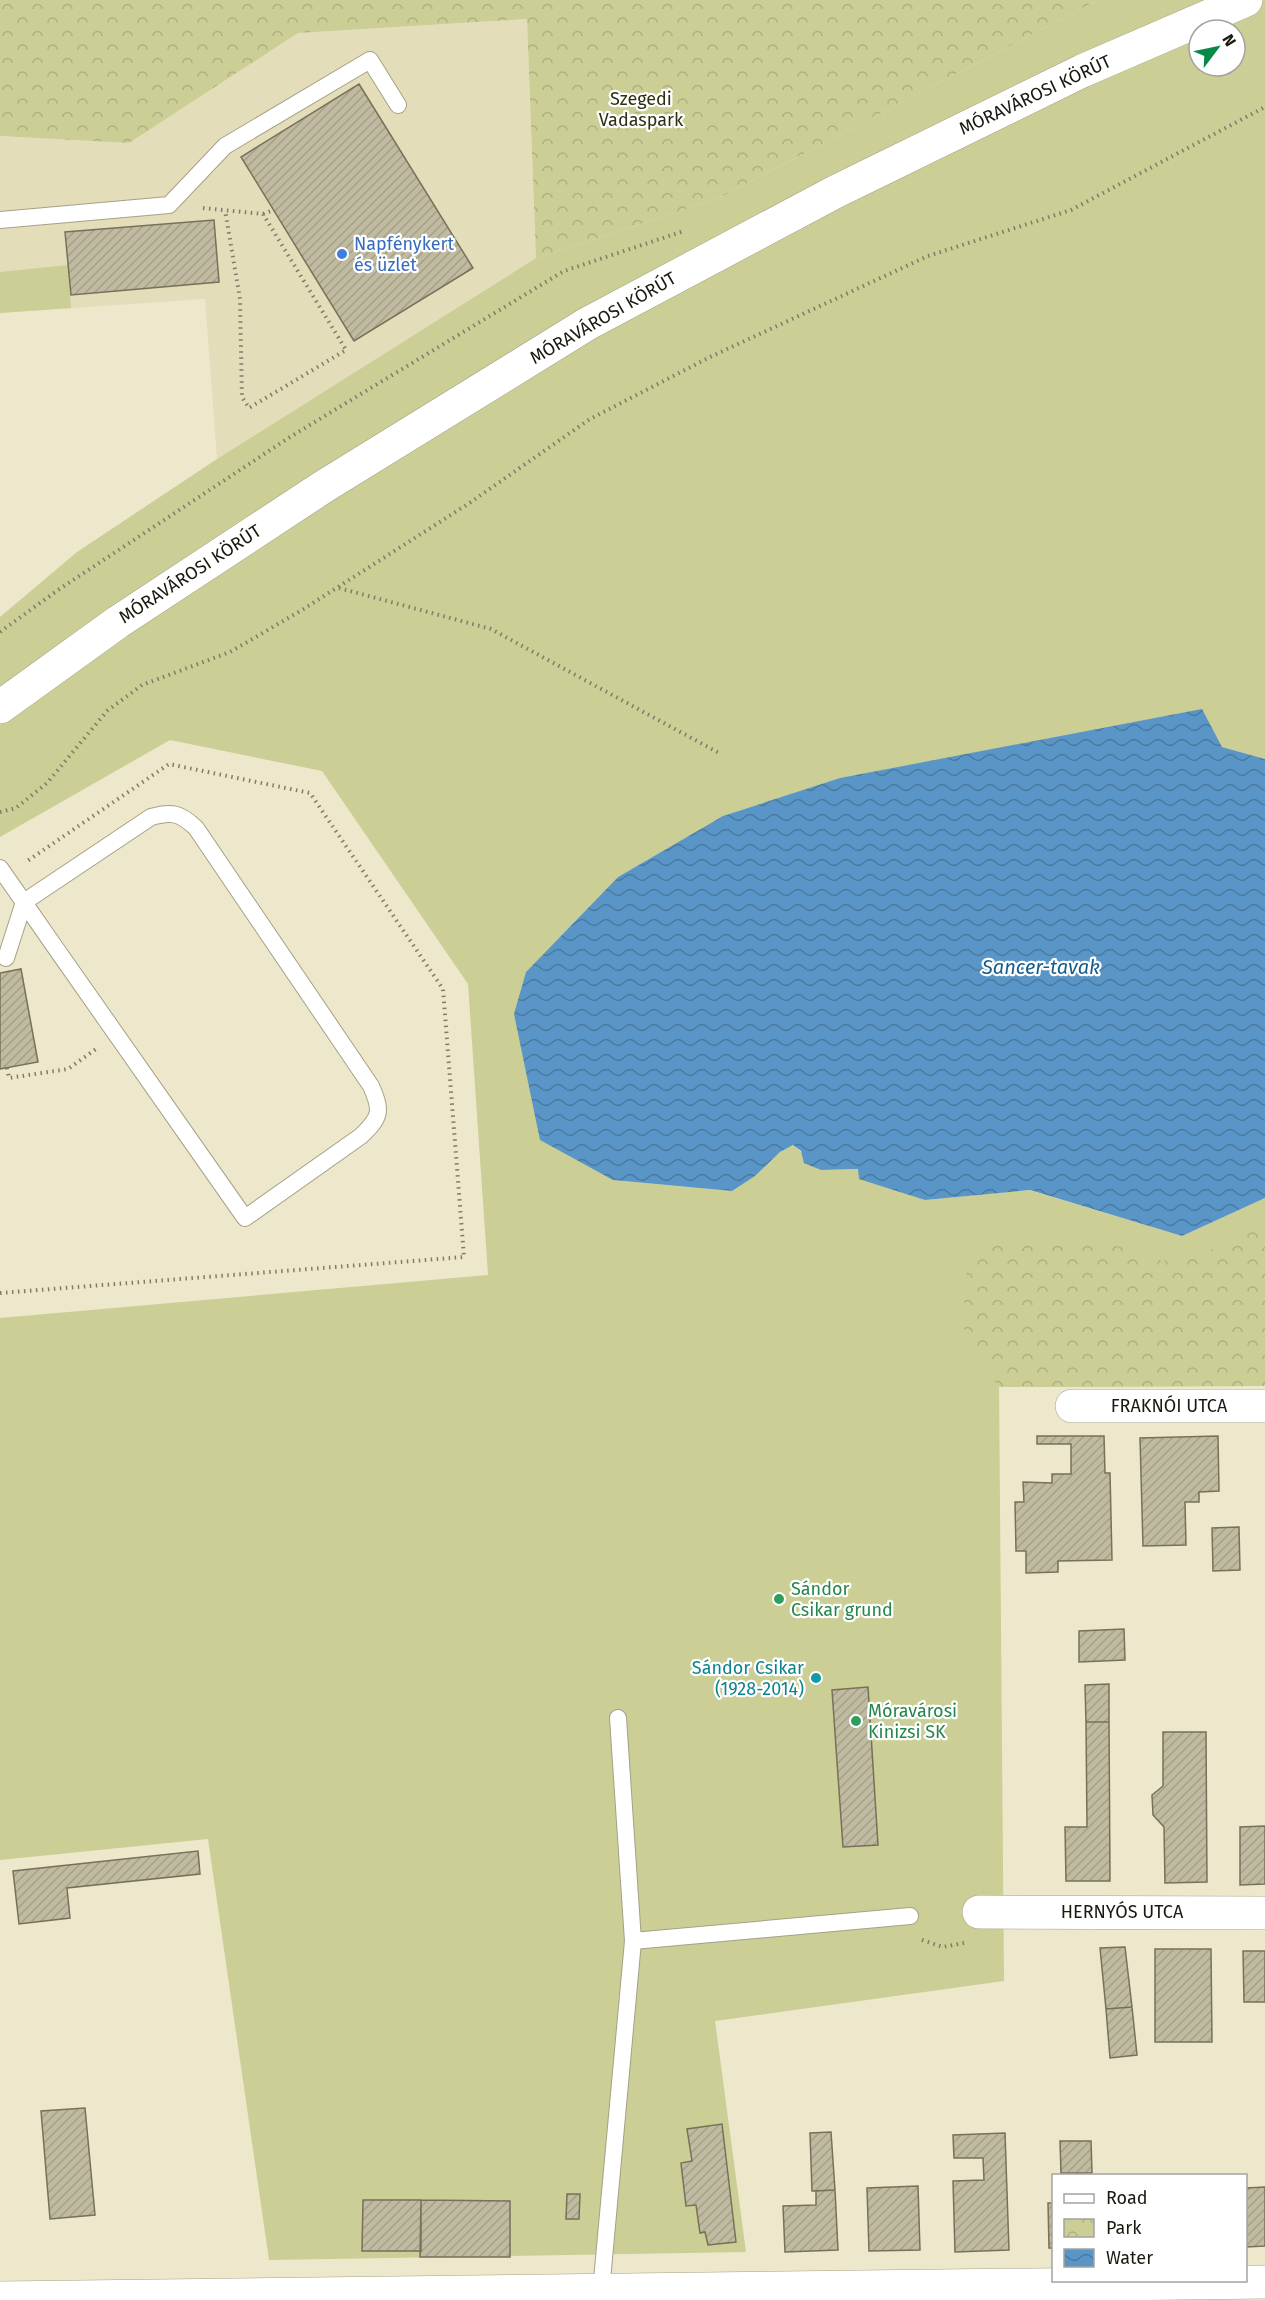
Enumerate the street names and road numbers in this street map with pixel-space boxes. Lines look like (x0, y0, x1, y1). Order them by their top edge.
street label: MÓRAVÁROSI KÖRÚT (955, 49, 1115, 140)
street label: MÓRAVÁROSI KÖRÚT (525, 266, 681, 369)
street label: MÓRAVÁROSI KÖRÚT (114, 519, 266, 628)
street label: FRAKNÓI UTCA (1111, 1395, 1228, 1417)
street label: HERNYÓS UTCA (1061, 1901, 1184, 1923)

